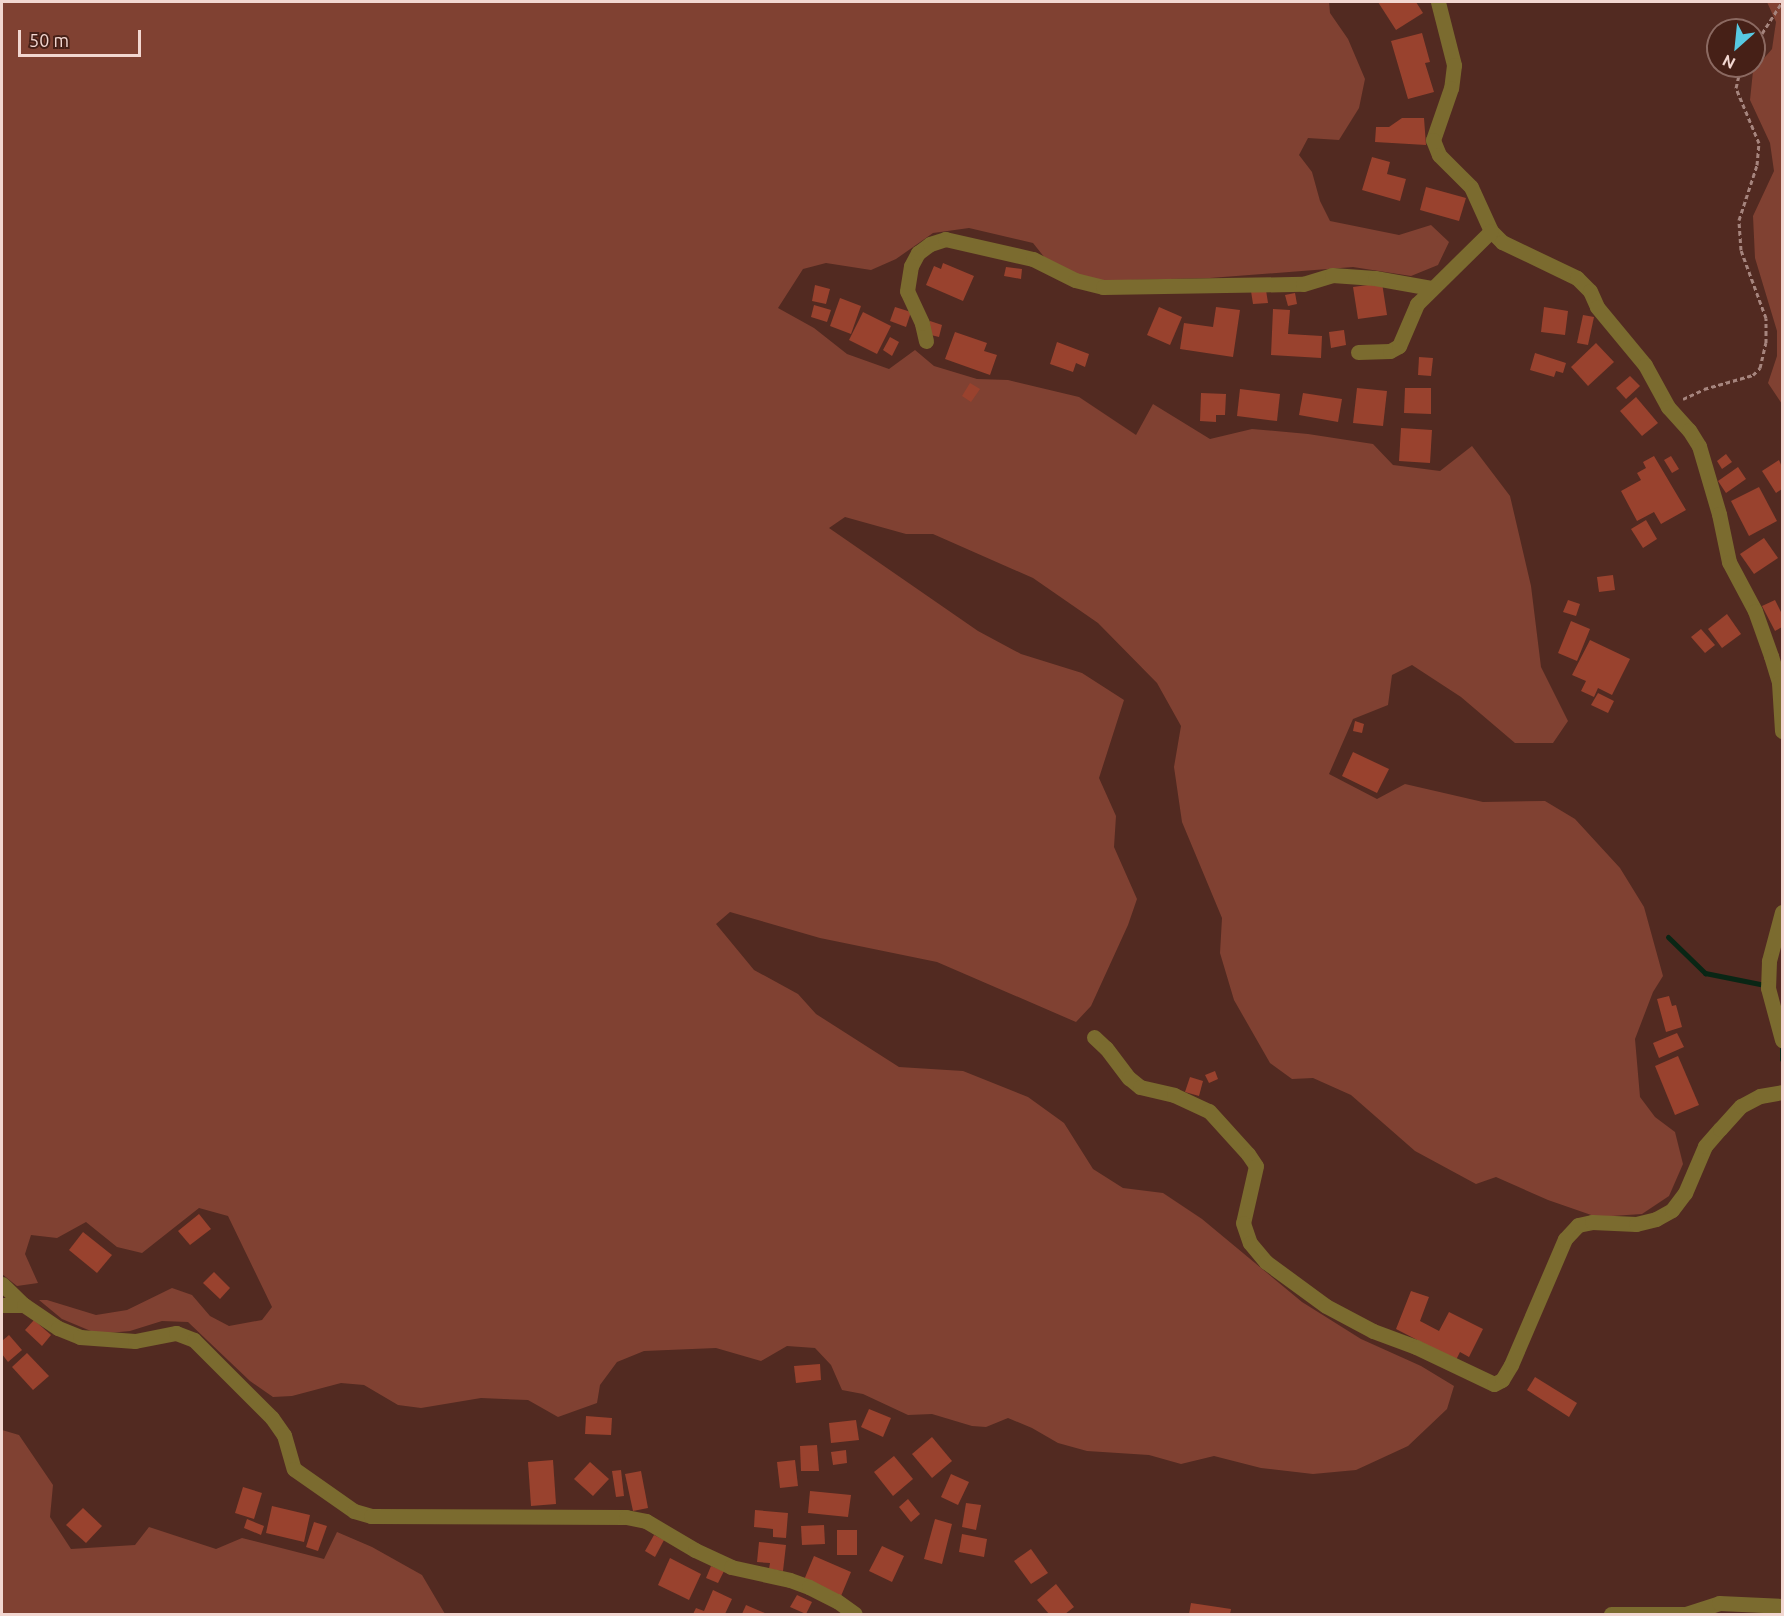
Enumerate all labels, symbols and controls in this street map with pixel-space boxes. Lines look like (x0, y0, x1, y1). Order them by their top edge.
scale bar (21, 18, 144, 56)
north arrow (1706, 18, 1766, 78)
text: 50 m (29, 30, 69, 50)
text: N (1719, 52, 1738, 73)

